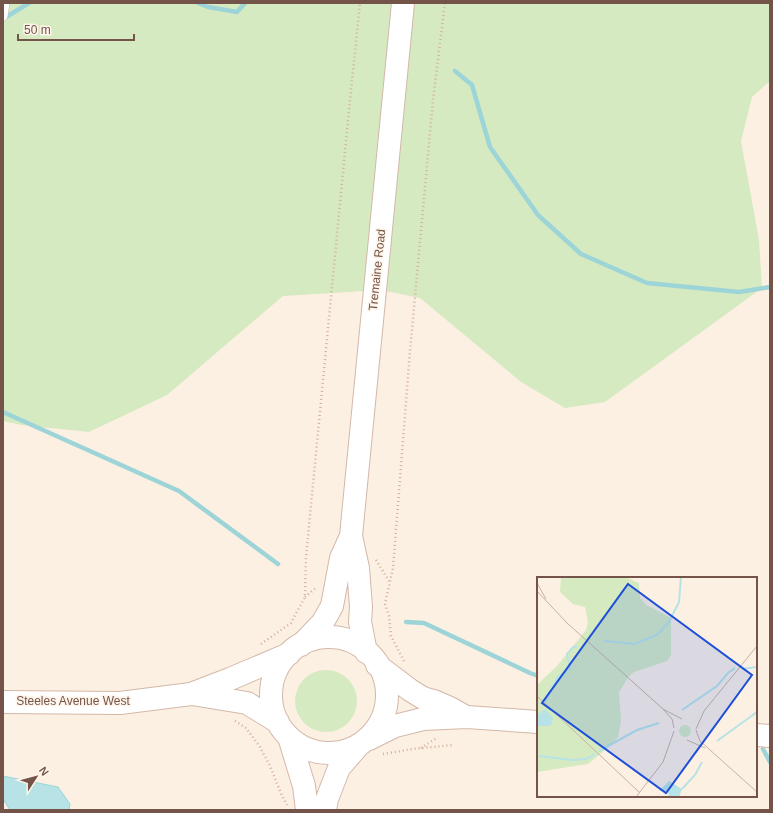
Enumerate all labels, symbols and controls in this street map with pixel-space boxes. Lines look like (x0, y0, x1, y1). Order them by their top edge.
scale bar (18, 16, 134, 42)
text: 50 m (24, 23, 51, 37)
street label: Tremaine Road (366, 228, 388, 312)
inset map (537, 577, 757, 797)
street label: Steeles Avenue West (16, 694, 130, 708)
north arrow (16, 757, 56, 797)
text: N (37, 764, 51, 778)

